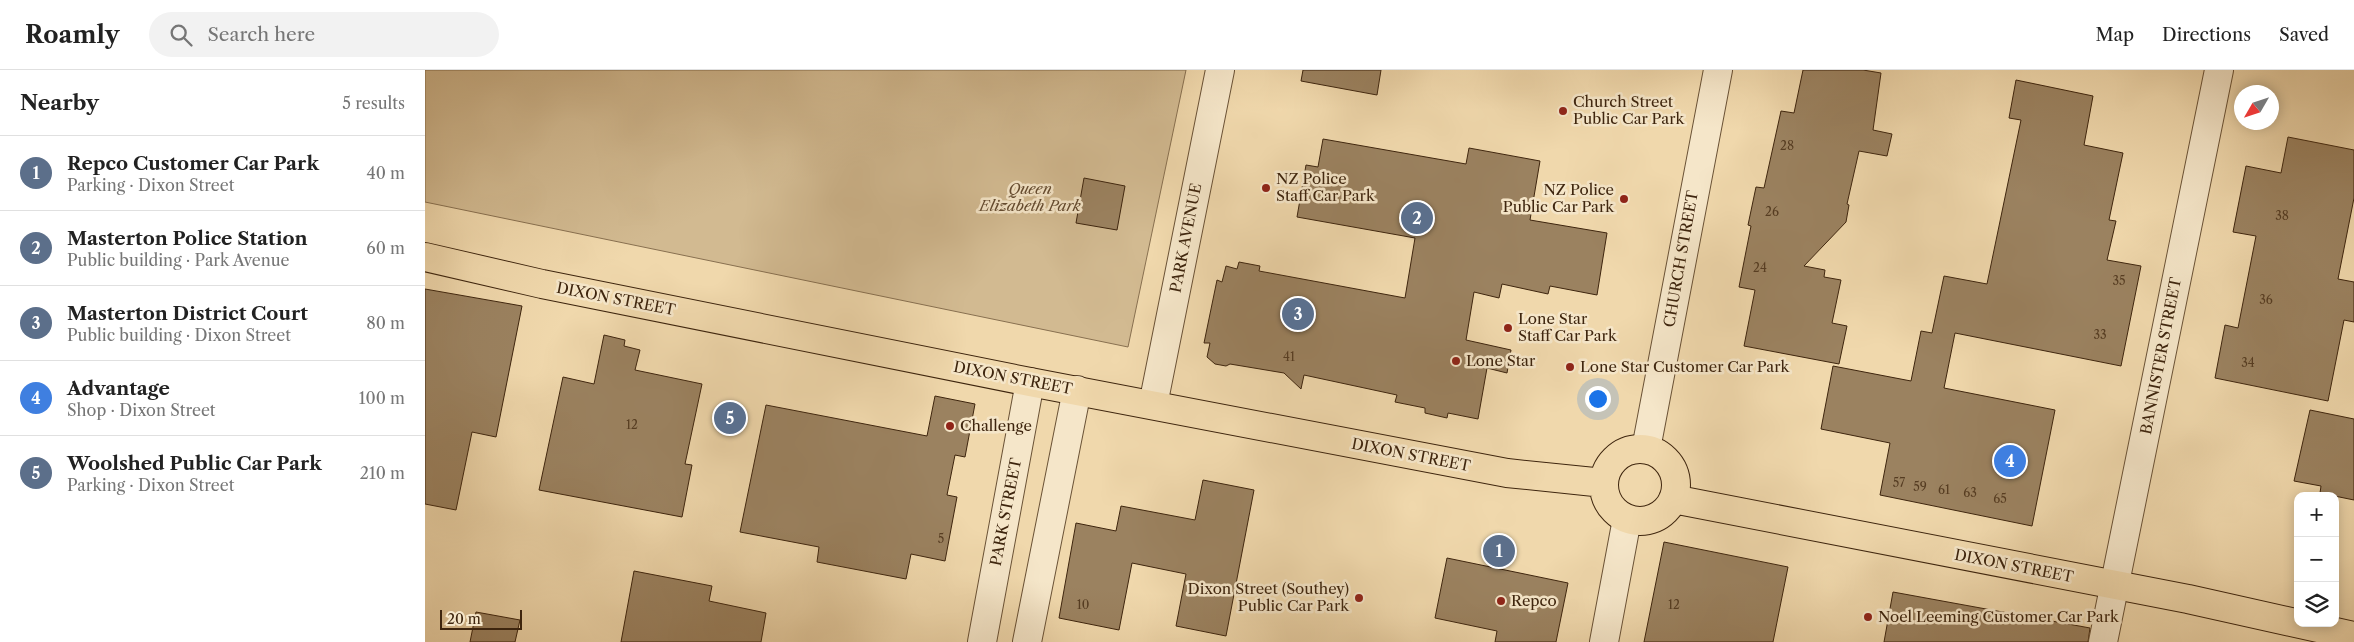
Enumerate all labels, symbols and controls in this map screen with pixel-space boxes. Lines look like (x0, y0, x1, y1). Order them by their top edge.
search box (149, 12, 499, 57)
text: Roamly (25, 20, 119, 49)
icon: search (167, 21, 195, 49)
text: Search here (207, 23, 315, 46)
text: Map (2095, 24, 2134, 46)
text: Directions (2162, 24, 2251, 46)
text: Saved (2279, 24, 2329, 46)
north arrow (2234, 85, 2279, 130)
text: Nearby (20, 90, 99, 115)
place label: Church Street Public Car Park (1573, 92, 1686, 128)
text: 5 results (342, 93, 405, 113)
marker: Church Street Public Car Park (1557, 105, 1569, 117)
house number: 28 (1780, 138, 1794, 153)
text: Repco Customer Car Park (67, 152, 319, 175)
text: 1 (32, 163, 40, 183)
text: 40 m (366, 163, 405, 183)
place label: NZ Police Staff Car Park (1276, 169, 1376, 205)
text: Parking · Dixon Street (67, 175, 234, 195)
park label: Queen Elizabeth Park (978, 179, 1081, 215)
place label: NZ Police Public Car Park (1503, 180, 1615, 216)
street label: PARK AVENUE (1166, 181, 1205, 294)
marker: NZ Police Staff Car Park (1260, 182, 1272, 194)
street label: CHURCH STREET (1659, 188, 1702, 329)
marker: NZ Police Public Car Park (1618, 193, 1630, 205)
pin: 2 (1401, 199, 1433, 237)
house number: 26 (1765, 204, 1779, 219)
house number: 38 (2275, 208, 2289, 223)
text: Masterton Police Station (67, 227, 308, 250)
text: 2 (31, 238, 41, 258)
text: 60 m (366, 238, 405, 258)
text: Public building · Park Avenue (67, 250, 290, 270)
house number: 24 (1753, 260, 1767, 275)
house number: 35 (2112, 273, 2126, 288)
street label: BANNISTER STREET (2136, 275, 2185, 436)
street label: DIXON STREET (555, 278, 678, 319)
house number: 36 (2259, 292, 2273, 307)
pin: 3 (1282, 295, 1314, 333)
text: Masterton District Court (67, 302, 308, 325)
place label: Lone Star Staff Car Park (1518, 309, 1618, 345)
text: 3 (31, 313, 41, 333)
text: 80 m (366, 313, 405, 333)
marker: Lone Star Staff Car Park (1502, 322, 1514, 334)
text: Public building · Dixon Street (67, 325, 291, 345)
house number: 33 (2093, 327, 2107, 342)
house number: 41 (1283, 349, 1295, 364)
place label: Lone Star (1466, 351, 1536, 370)
marker: Lone Star (1450, 355, 1462, 367)
house number: 34 (2241, 355, 2255, 370)
street label: DIXON STREET (952, 357, 1075, 398)
place label: Lone Star Customer Car Park (1580, 357, 1791, 376)
marker: Lone Star Customer Car Park (1564, 361, 1576, 373)
text: Advantage (67, 377, 170, 400)
your location (1585, 386, 1611, 412)
text: 4 (31, 388, 41, 408)
text: 100 m (359, 388, 405, 408)
pin: 5 (714, 399, 746, 437)
text: Shop · Dixon Street (67, 400, 216, 420)
place label: Challenge (960, 416, 1032, 435)
house number: 12 (626, 417, 638, 432)
marker: Challenge (944, 420, 956, 432)
street label: DIXON STREET (1350, 434, 1473, 475)
pin: 4 (1994, 442, 2026, 480)
text: Woolshed Public Car Park (67, 452, 322, 475)
street label: PARK STREET (986, 456, 1025, 567)
text: 5 (32, 463, 40, 483)
text: 210 m (360, 463, 405, 483)
text: Parking · Dixon Street (67, 475, 234, 495)
house number: 57 (1893, 475, 1905, 490)
house number: 59 (1913, 479, 1927, 494)
house number: 61 (1938, 482, 1950, 497)
house number: 63 (1963, 485, 1977, 500)
house number: 65 (1993, 491, 2007, 506)
map controls (2294, 492, 2339, 627)
button: + (2294, 492, 2339, 537)
house number: 5 (938, 531, 944, 546)
pin: 1 (1483, 532, 1515, 570)
button: − (2294, 537, 2339, 582)
street label: DIXON STREET (1953, 545, 2076, 586)
place label: Dixon Street (Southey) Public Car Park (1188, 579, 1350, 615)
button: layers (2294, 582, 2339, 627)
place label: Repco (1511, 591, 1557, 610)
marker: Dixon Street (Southey) Public Car Park (1353, 592, 1365, 604)
marker: Repco (1495, 595, 1507, 607)
house number: 10 (1077, 597, 1089, 612)
house number: 12 (1668, 597, 1680, 612)
scale bar (440, 607, 523, 630)
place label: Noel Leeming Customer Car Park (1878, 607, 2120, 626)
text: 20 m (447, 610, 481, 628)
marker: Noel Leeming Customer Car Park (1862, 611, 1874, 623)

